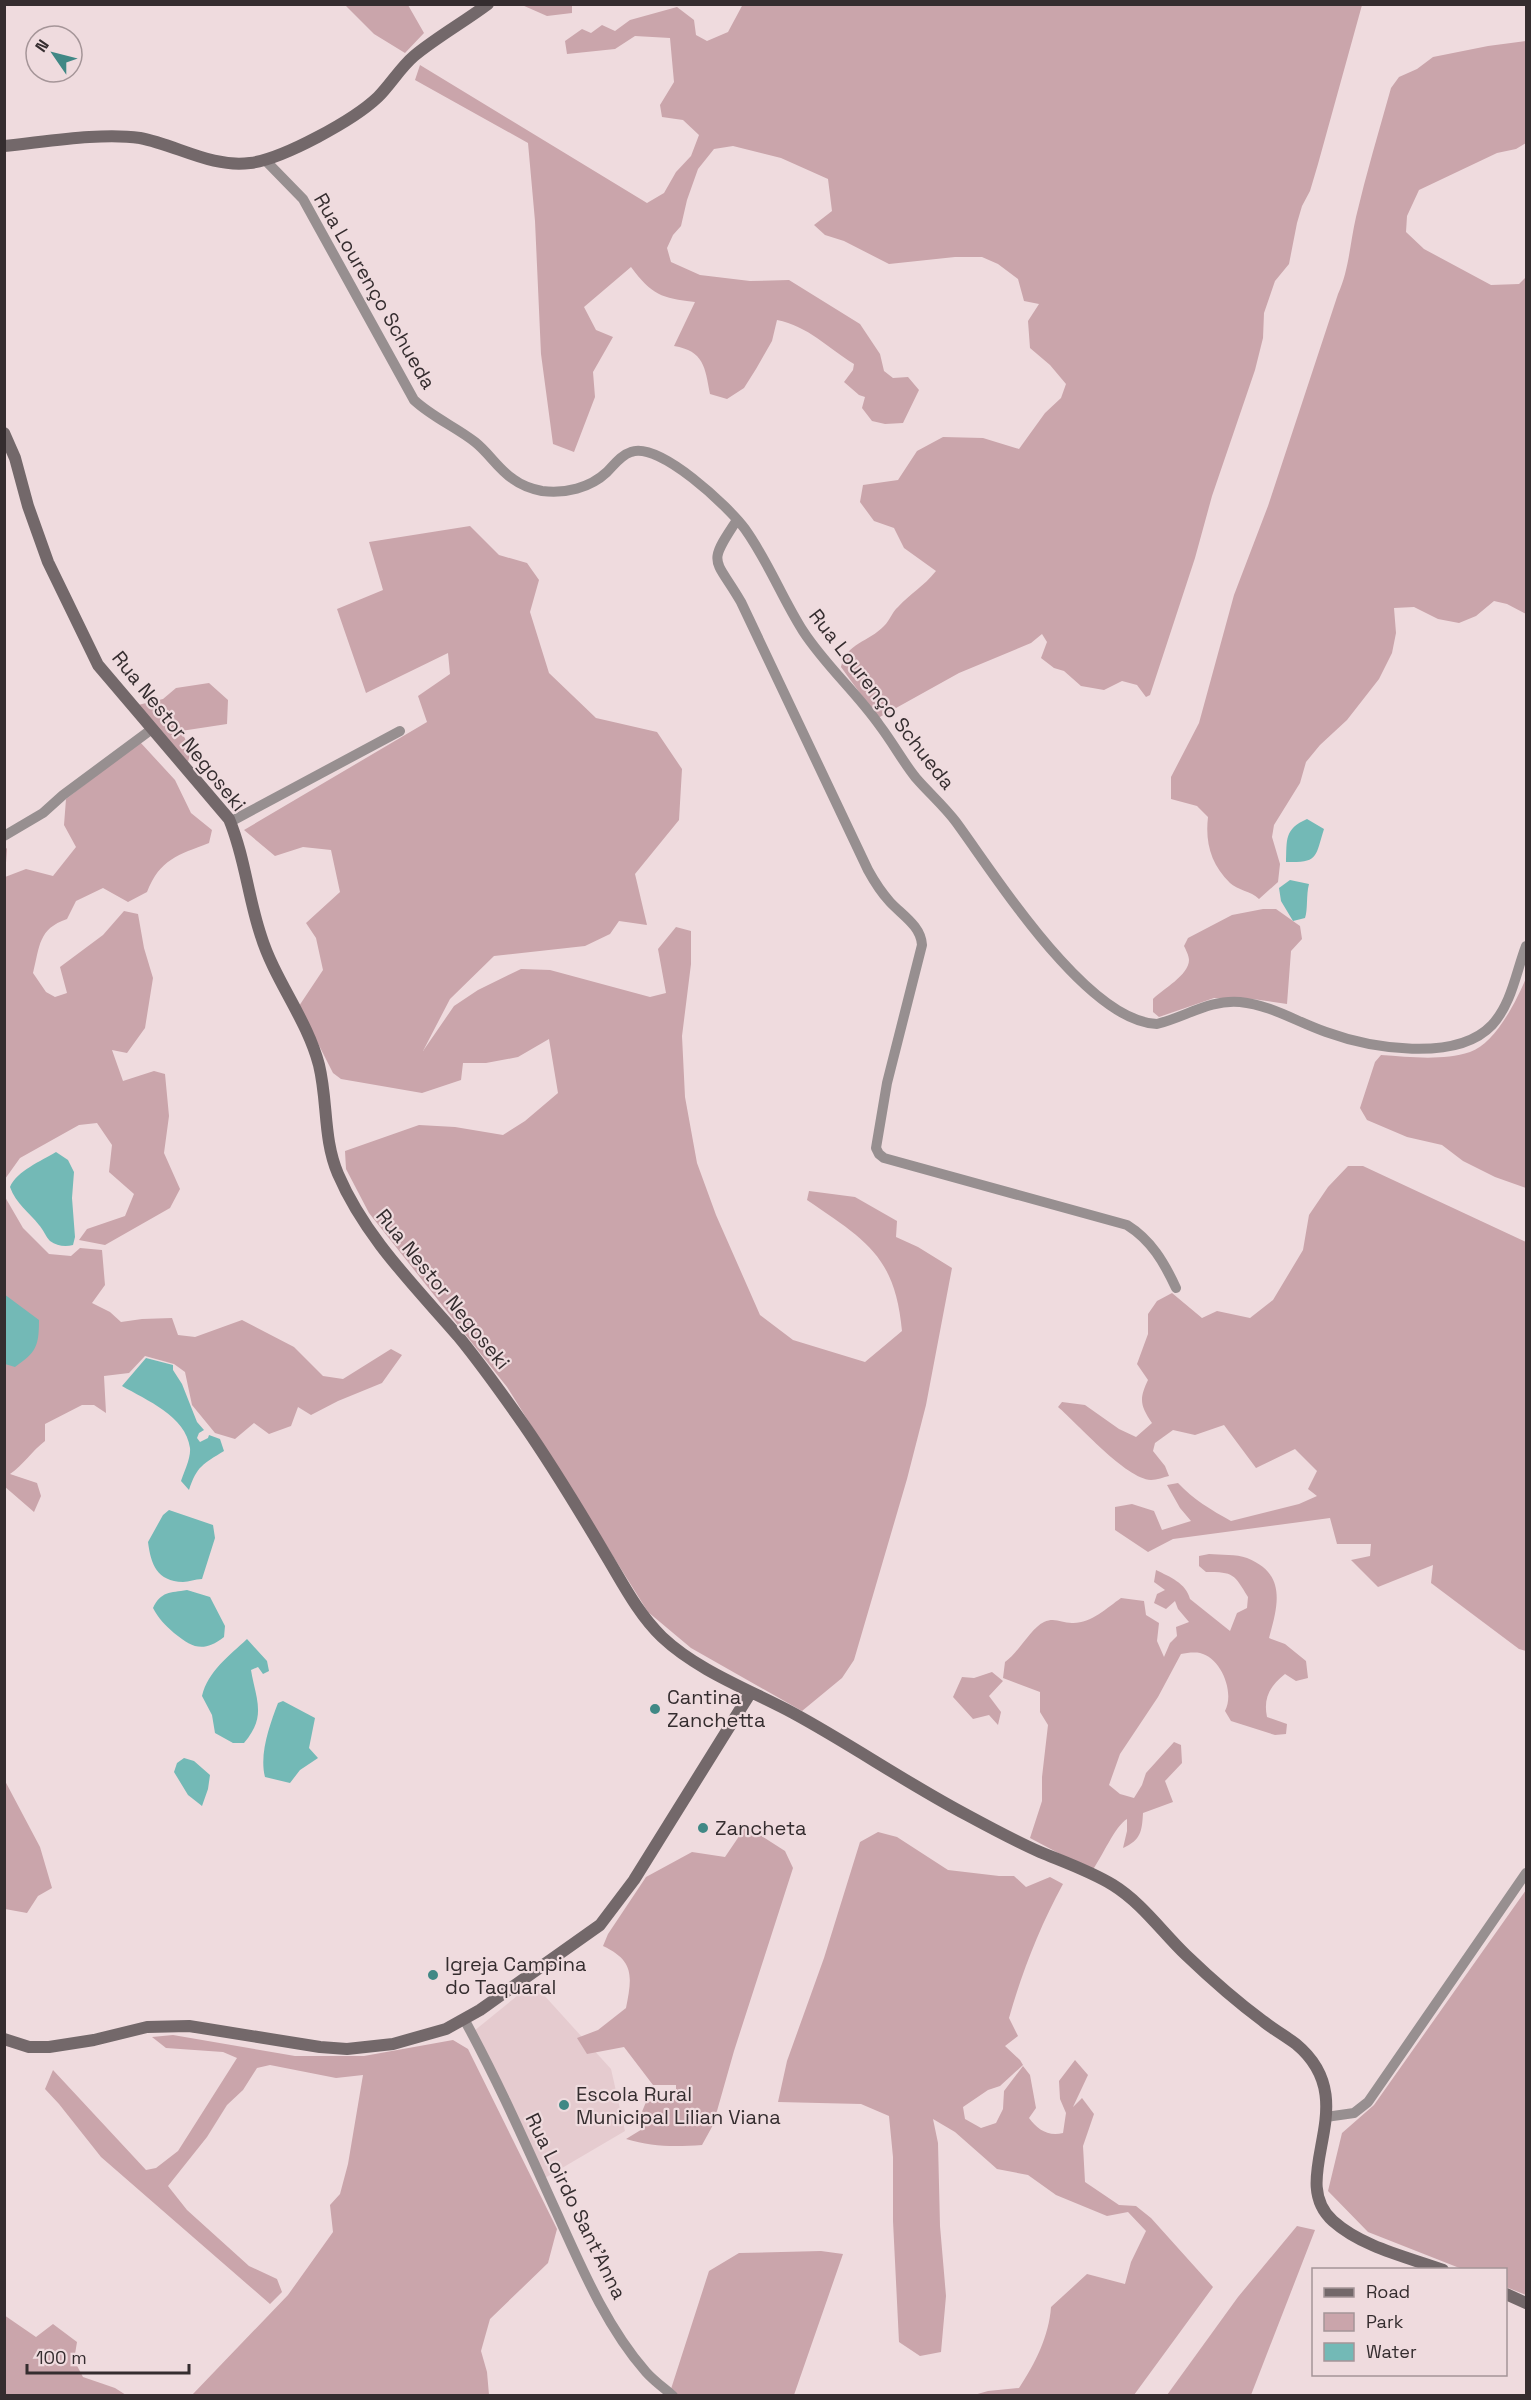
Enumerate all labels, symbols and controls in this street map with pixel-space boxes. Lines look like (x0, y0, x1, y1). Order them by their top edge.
north arrow (24, 24, 84, 84)
text: N (30, 35, 54, 56)
street label: Rua Lourenço Schueda (308, 188, 442, 394)
street label: Rua Lourenço Schueda (803, 603, 961, 795)
street label: Rua Nestor Negoseki (106, 645, 252, 817)
street label: Rua Nestor Negoseki (370, 1203, 516, 1375)
place label: Cantina Zanchetta (667, 1684, 766, 1733)
marker: Cantina Zanchetta (648, 1702, 662, 1716)
place label: Zancheta (715, 1815, 807, 1841)
marker: Zancheta (696, 1821, 710, 1835)
place label: Igreja Campina do Taquaral (445, 1951, 586, 2000)
marker: Igreja Campina do Taquaral (426, 1968, 440, 1982)
place label: Escola Rural Municipal Lilian Viana (576, 2081, 781, 2130)
marker: Escola Rural Municipal Lilian Viana (557, 2098, 571, 2112)
street label: Rua Loirdo Sant'Anna (520, 2109, 632, 2303)
legend (1312, 2268, 1507, 2376)
text: Road (1366, 2280, 1410, 2303)
text: Park (1366, 2310, 1404, 2333)
scale bar (27, 2337, 189, 2375)
text: Water (1366, 2340, 1417, 2363)
text: 100 m (36, 2346, 87, 2369)

